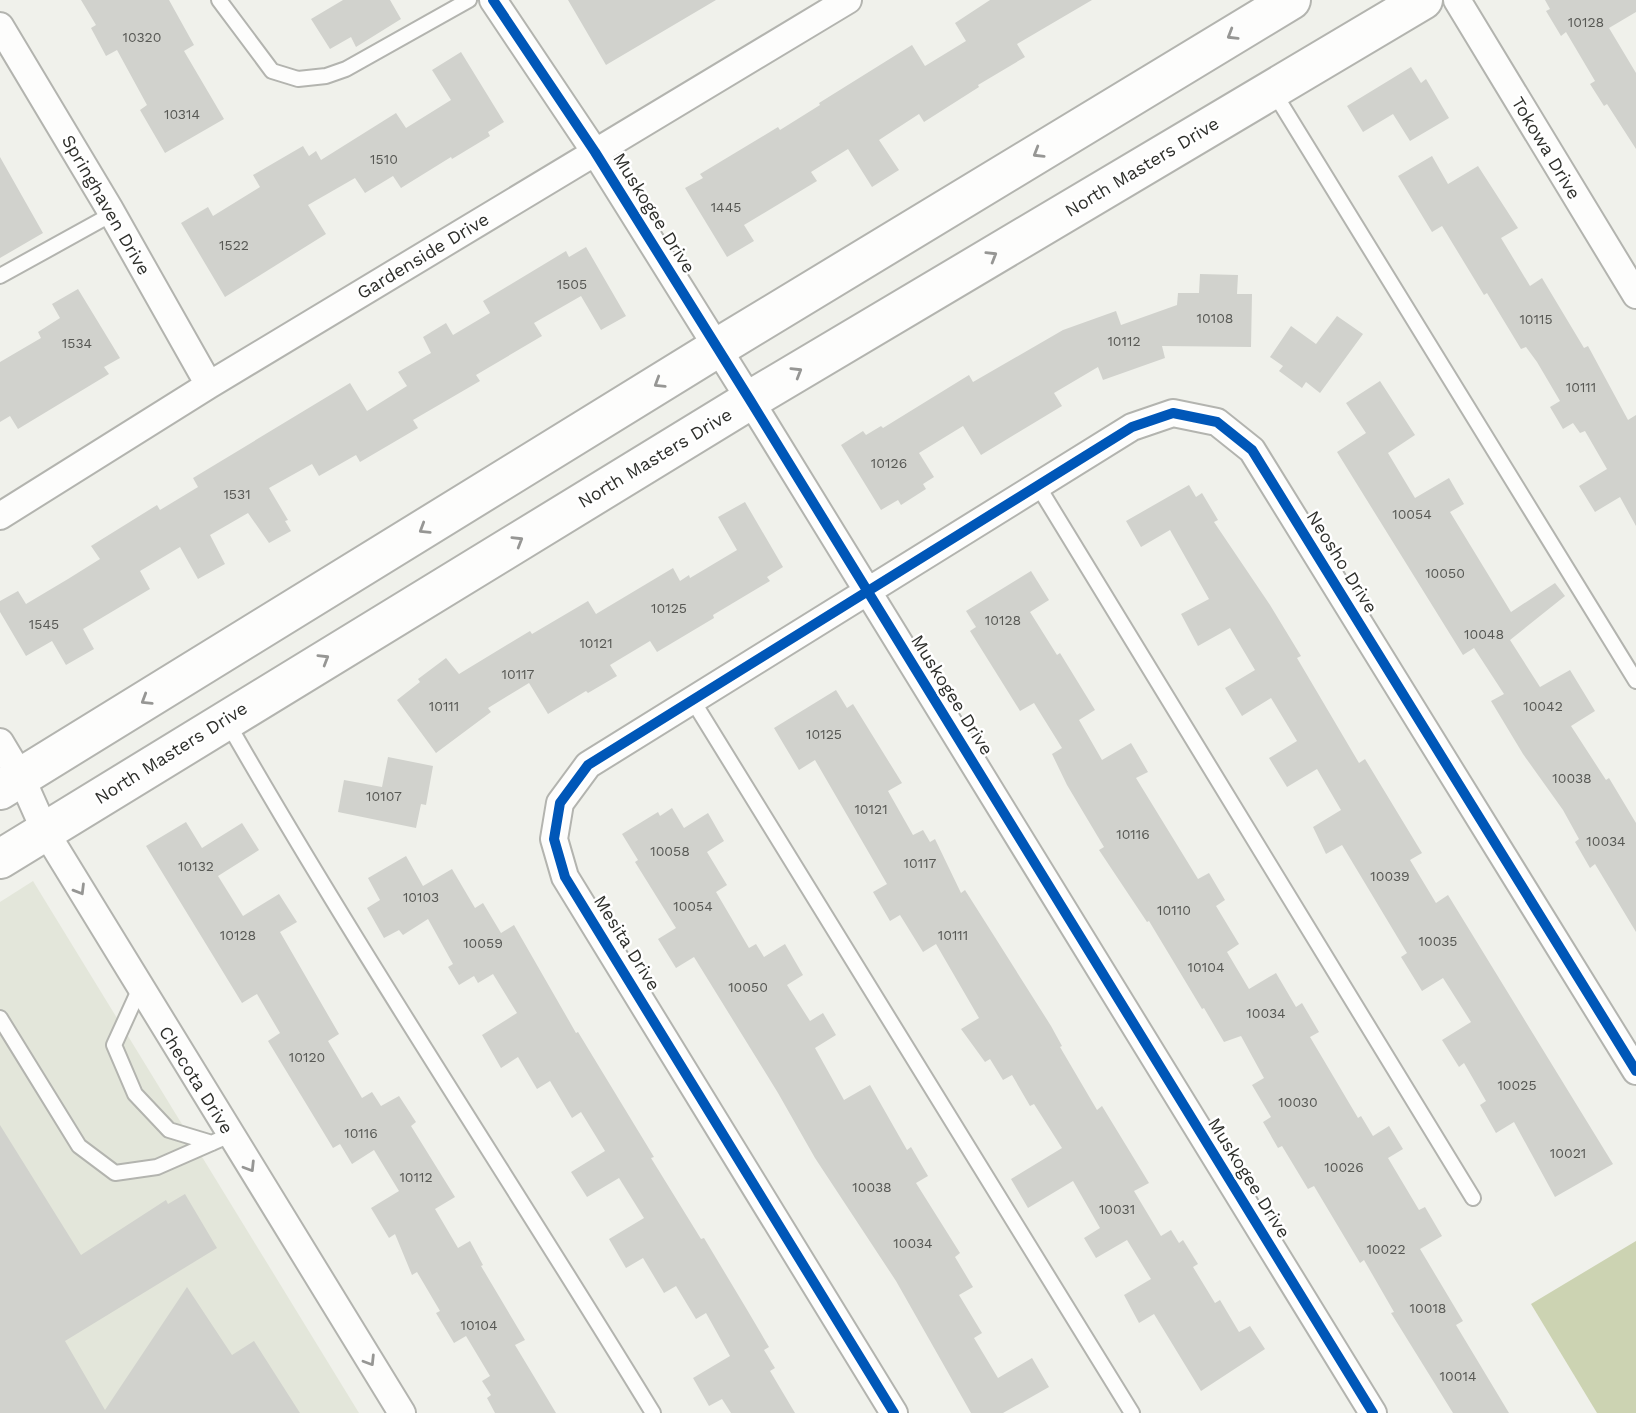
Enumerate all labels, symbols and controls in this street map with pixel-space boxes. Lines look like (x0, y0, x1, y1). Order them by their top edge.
house number: 10128 (1568, 14, 1604, 30)
one-way arrow (1227, 27, 1240, 40)
house number: 10320 (123, 29, 161, 45)
street label: Tokowa Drive (1508, 93, 1585, 203)
house number: 10314 (164, 106, 200, 122)
street label: North Masters Drive (1061, 112, 1222, 221)
street label: Springhaven Drive (58, 131, 155, 279)
one-way arrow (1032, 145, 1045, 158)
street label: Muskogee Drive (609, 149, 700, 277)
house number: 1510 (370, 151, 398, 167)
house number: 1445 (711, 199, 741, 215)
street label: Gardenside Drive (353, 208, 492, 303)
house number: 1522 (219, 237, 249, 253)
one-way arrow (985, 251, 998, 264)
house number: 1505 (557, 276, 587, 292)
house number: 10108 (1197, 310, 1233, 326)
house number: 10115 (1519, 311, 1553, 327)
house number: 10112 (1107, 333, 1141, 349)
house number: 1534 (62, 335, 92, 351)
one-way arrow (789, 368, 802, 381)
one-way arrow (654, 375, 667, 388)
house number: 10111 (1566, 379, 1596, 395)
street label: North Masters Drive (574, 403, 735, 512)
house number: 10126 (871, 455, 907, 471)
house number: 1531 (223, 486, 251, 502)
house number: 10054 (1392, 506, 1432, 522)
street label: Neosho Drive (1303, 507, 1382, 617)
one-way arrow (418, 520, 431, 533)
one-way arrow (511, 536, 524, 549)
house number: 10050 (1425, 565, 1465, 581)
house number: 10125 (651, 600, 687, 616)
house number: 10128 (985, 612, 1021, 628)
house number: 1545 (29, 616, 59, 632)
house number: 10048 (1464, 626, 1504, 642)
street label: Muskogee Drive (907, 631, 998, 759)
house number: 10121 (579, 635, 613, 651)
one-way arrow (317, 655, 330, 668)
house number: 10117 (502, 666, 535, 682)
one-way arrow (140, 691, 153, 704)
street label: North Masters Drive (91, 697, 251, 808)
house number: 10111 (429, 698, 459, 714)
house number: 10042 (1523, 698, 1563, 714)
house number: 10125 (806, 726, 842, 742)
house number: 10038 (1552, 770, 1592, 786)
house number: 10107 (366, 788, 402, 804)
house number: 10121 (854, 801, 888, 817)
house number: 10116 (1116, 826, 1150, 842)
house number: 10034 (1586, 833, 1626, 849)
house number: 10058 (650, 843, 690, 859)
house number: 10117 (904, 855, 937, 871)
house number: 10132 (178, 858, 214, 874)
house number: 10039 (1370, 868, 1410, 884)
one-way arrow (72, 882, 85, 895)
house number: 10103 (403, 889, 439, 905)
street label: Mesita Drive (590, 891, 665, 994)
house number: 10054 (673, 898, 713, 914)
house number: 10110 (1157, 902, 1191, 918)
house number: 10128 (220, 927, 256, 943)
house number: 10111 (938, 927, 968, 943)
house number: 10035 (1419, 933, 1457, 949)
house number: 10059 (463, 935, 503, 951)
house number: 10104 (1188, 959, 1224, 975)
house number: 10050 (728, 979, 768, 995)
house number: 10034 (1246, 1005, 1286, 1021)
street label: Checota Drive (155, 1022, 238, 1137)
house number: 10120 (289, 1049, 325, 1065)
house number: 10025 (1497, 1077, 1537, 1093)
house number: 10030 (1278, 1094, 1318, 1110)
street label: Muskogee Drive (1204, 1114, 1295, 1242)
house number: 10116 (344, 1125, 378, 1141)
house number: 10021 (1550, 1145, 1586, 1161)
house number: 10026 (1324, 1159, 1364, 1175)
one-way arrow (242, 1160, 255, 1173)
house number: 10112 (399, 1169, 433, 1185)
house number: 10038 (852, 1179, 892, 1195)
house number: 10031 (1099, 1201, 1135, 1217)
house number: 10034 (893, 1235, 933, 1251)
house number: 10022 (1366, 1241, 1406, 1257)
house number: 10018 (1410, 1300, 1446, 1316)
house number: 10104 (461, 1317, 497, 1333)
one-way arrow (361, 1353, 374, 1366)
house number: 10014 (1440, 1368, 1476, 1384)

